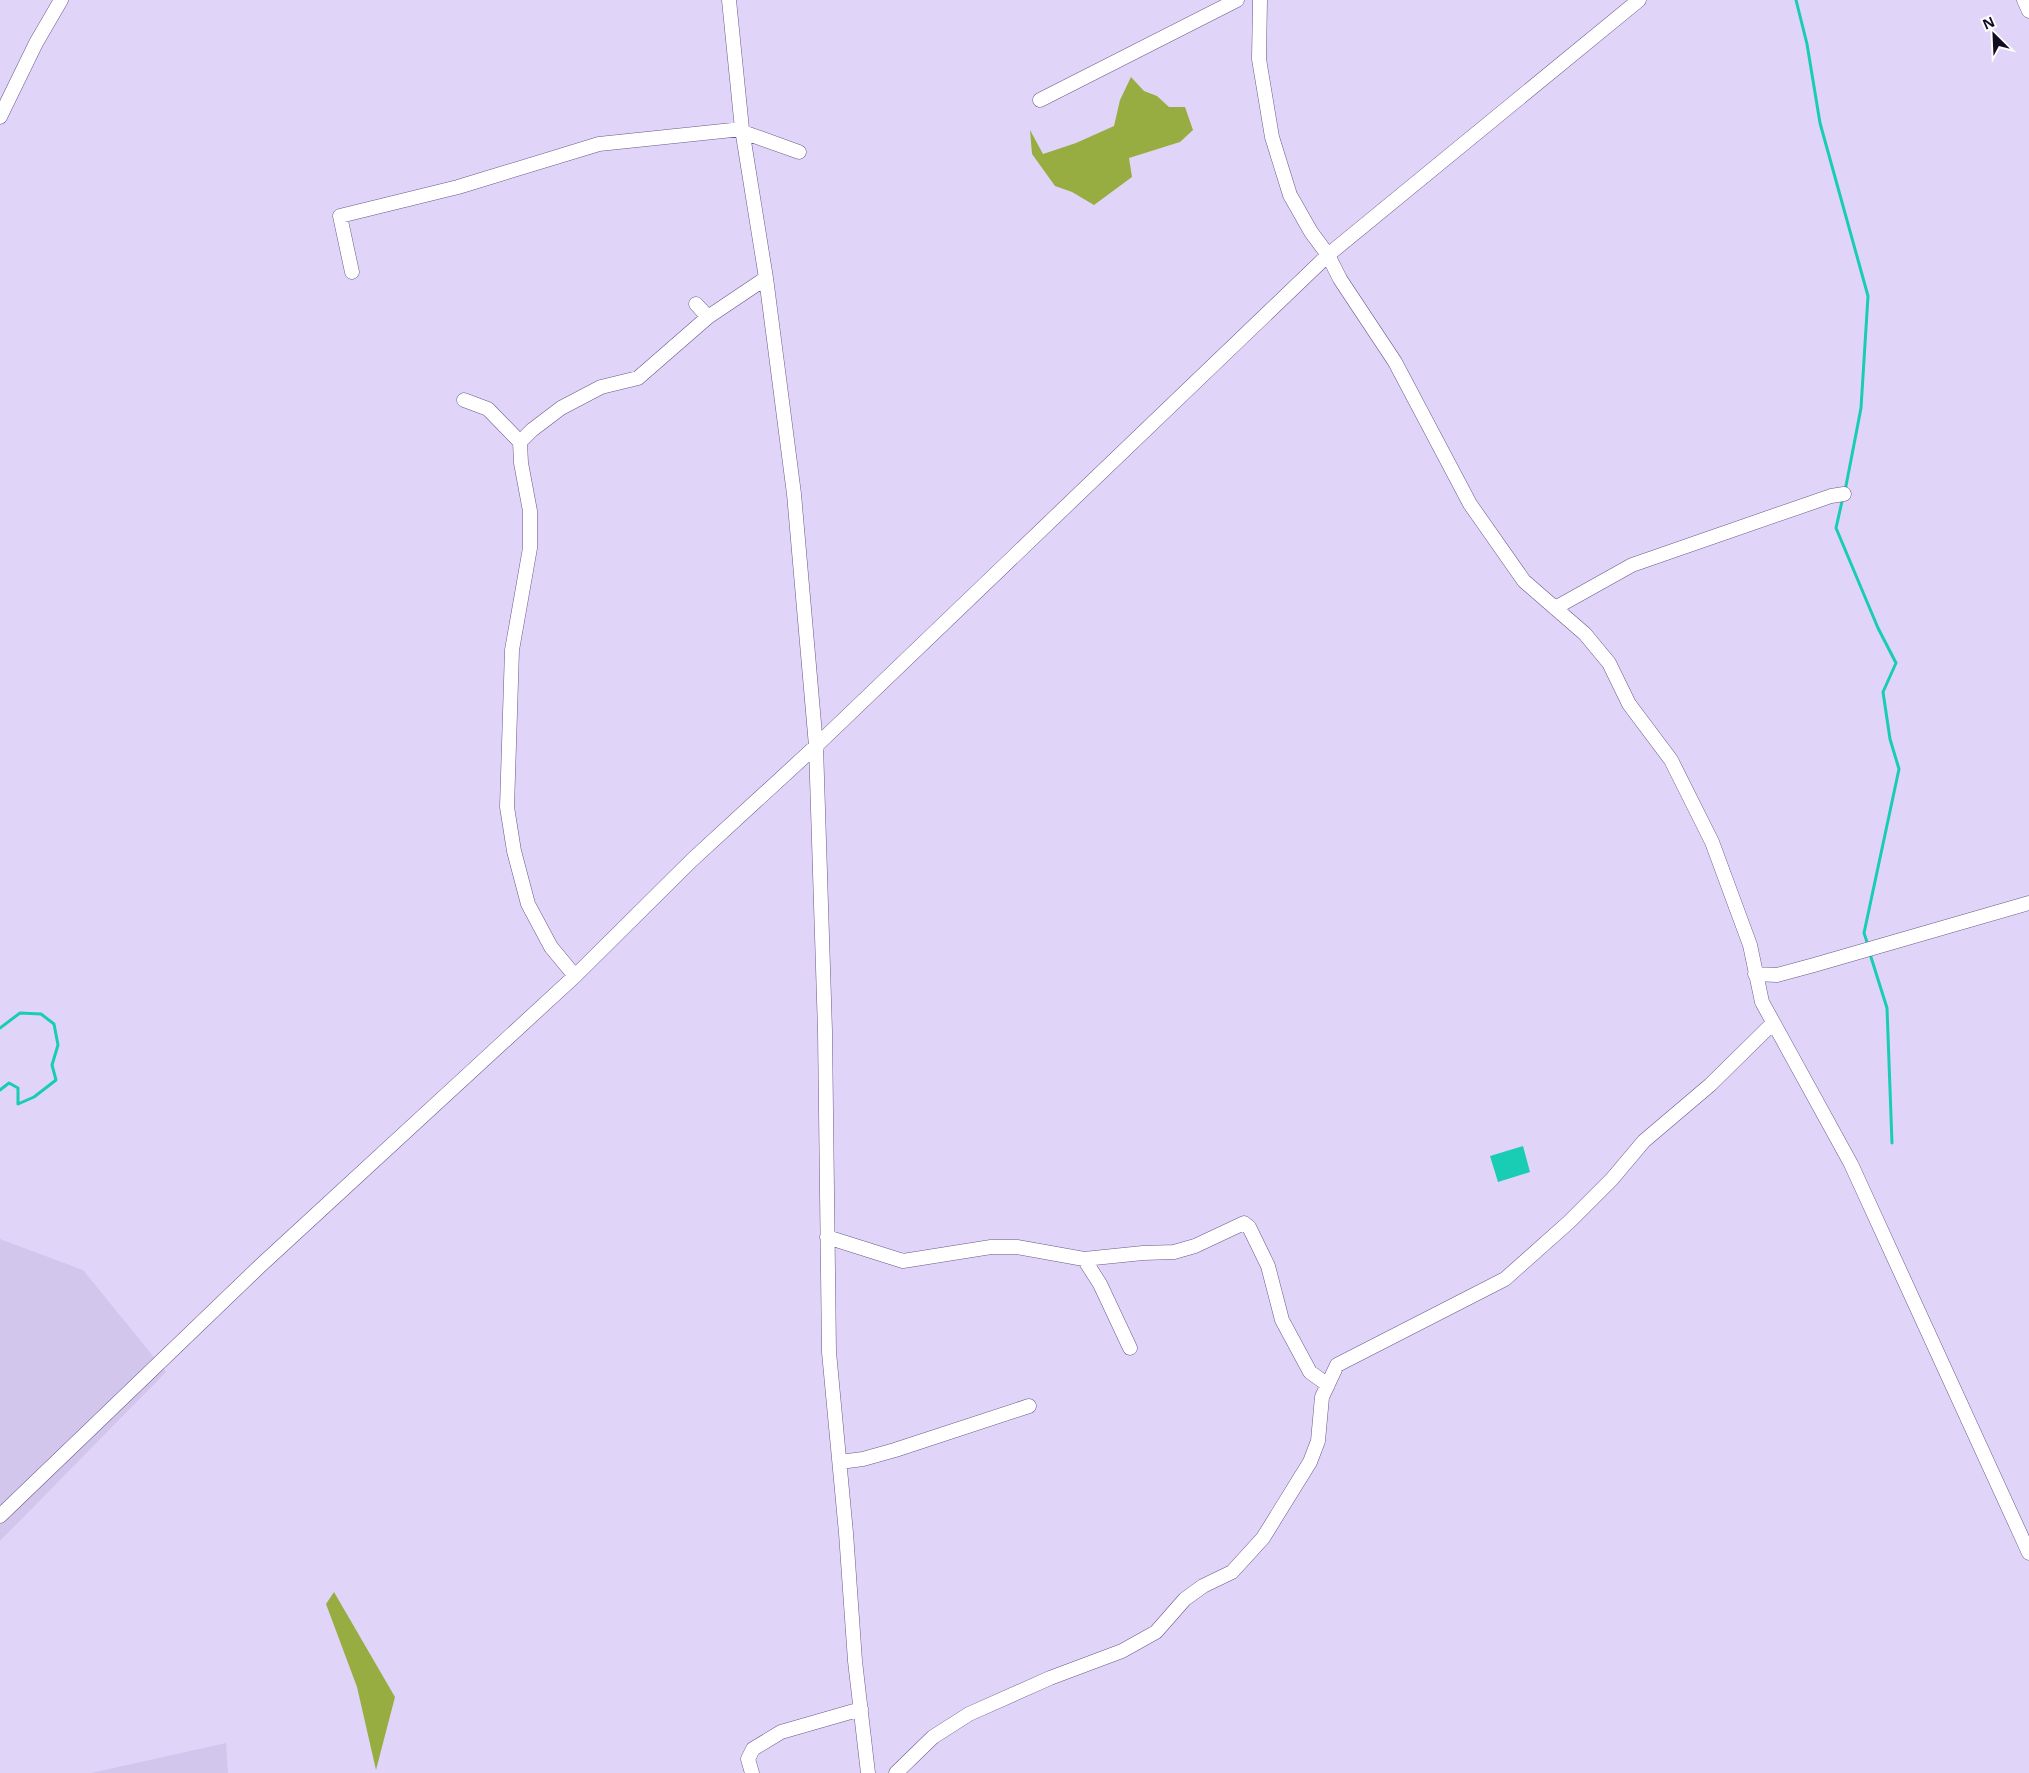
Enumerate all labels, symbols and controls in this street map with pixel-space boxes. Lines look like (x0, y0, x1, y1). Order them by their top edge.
north arrow (1969, 10, 2019, 60)
text: N (1979, 12, 1998, 34)

